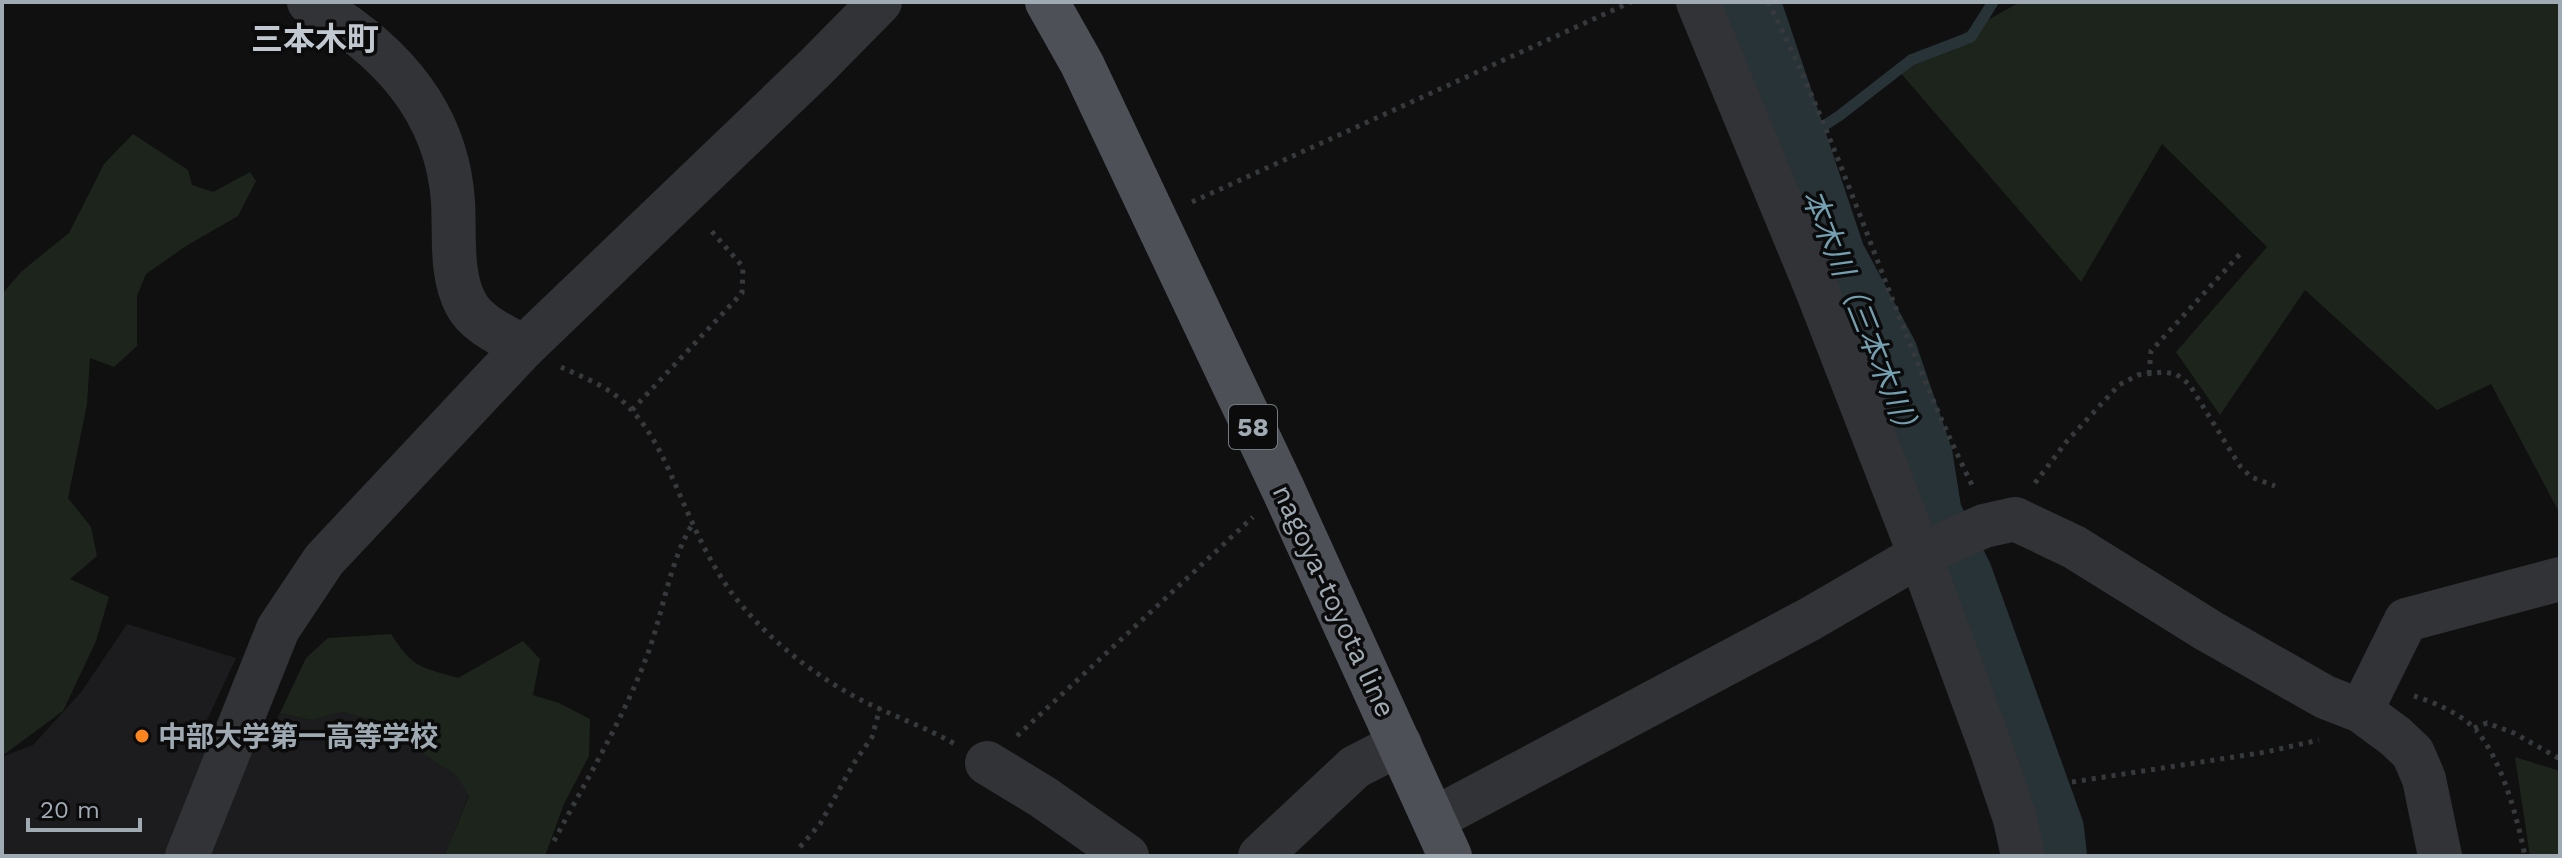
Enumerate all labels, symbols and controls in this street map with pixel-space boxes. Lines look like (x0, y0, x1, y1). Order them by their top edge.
district label: 三本木町 (251, 20, 379, 58)
water label: 本木川（三本木川） (1795, 184, 1929, 448)
road number: 58 (1229, 405, 1277, 449)
street label: nagoya-toyota line (1266, 480, 1402, 722)
place label: 中部大学第一高等学校 (158, 720, 438, 753)
marker: 中部大学第一高等学校 (133, 727, 151, 745)
scale bar (28, 782, 140, 832)
text: 20 m (40, 796, 100, 824)

